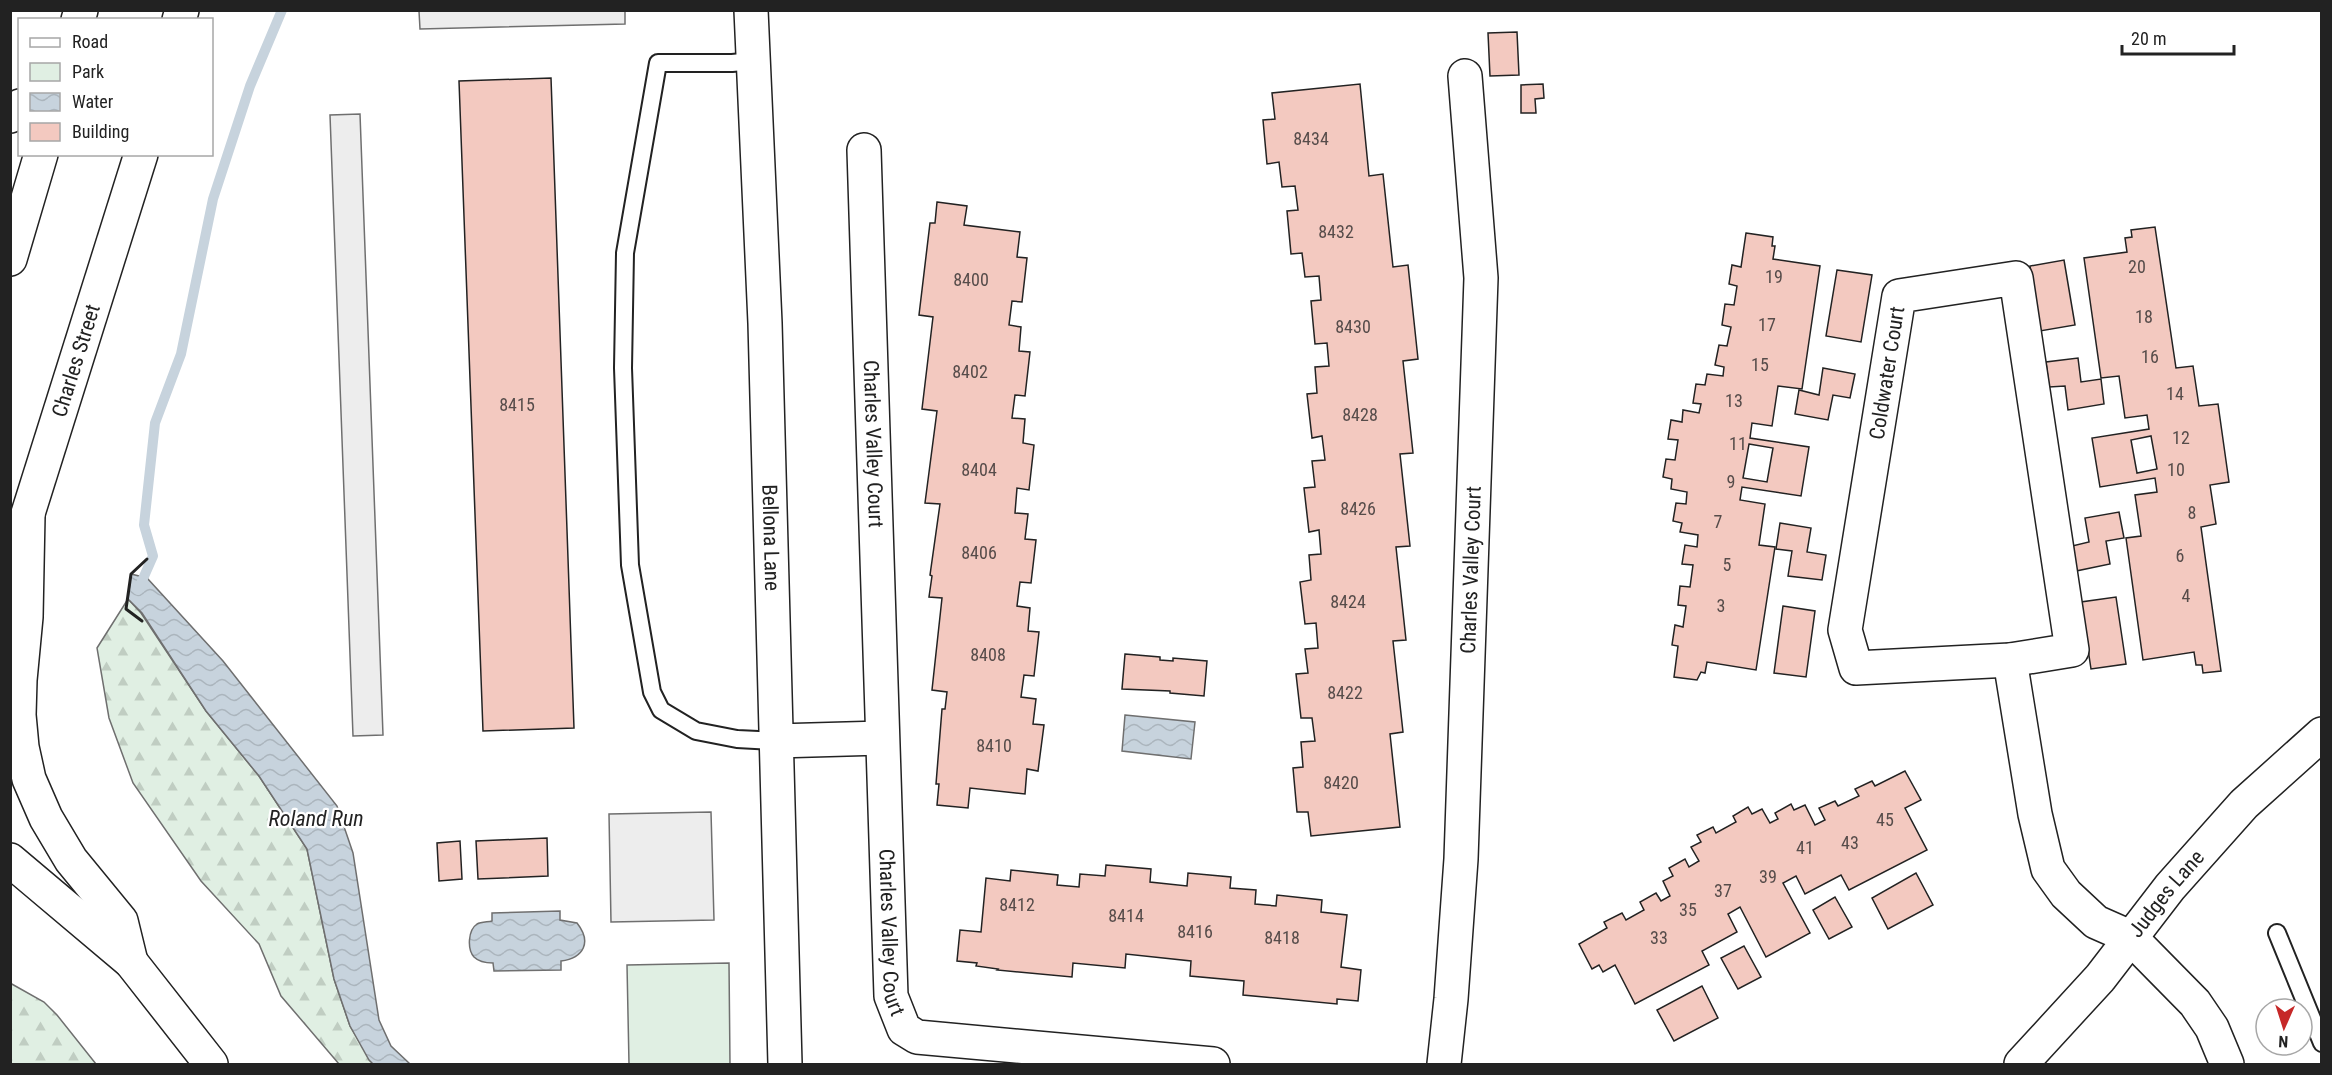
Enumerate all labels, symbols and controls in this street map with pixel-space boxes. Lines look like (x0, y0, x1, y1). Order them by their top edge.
legend (18, 18, 213, 156)
scale bar (2122, 18, 2234, 56)
text: 20 m (2131, 28, 2166, 49)
text: Road (72, 31, 108, 52)
text: Park (72, 61, 104, 82)
text: Water (72, 91, 114, 112)
text: Building (72, 121, 129, 142)
house number: 8434 (1293, 128, 1329, 149)
house number: 8432 (1318, 221, 1354, 242)
house number: 20 (2128, 256, 2146, 277)
house number: 19 (1765, 266, 1783, 287)
house number: 8400 (953, 269, 989, 290)
street label: Charles Street (47, 301, 105, 420)
street label: Coldwater Court (1865, 305, 1909, 441)
house number: 18 (2135, 306, 2153, 327)
house number: 17 (1758, 314, 1776, 335)
house number: 8430 (1335, 316, 1371, 337)
house number: 16 (2141, 346, 2159, 367)
house number: 15 (1751, 354, 1769, 375)
street label: Charles Valley Court (859, 360, 888, 528)
house number: 8402 (952, 361, 988, 382)
house number: 14 (2166, 383, 2184, 404)
house number: 13 (1725, 390, 1743, 411)
house number: 8415 (499, 394, 535, 415)
house number: 8428 (1342, 404, 1378, 425)
house number: 12 (2172, 427, 2190, 448)
house number: 11 (1729, 433, 1747, 454)
house number: 8404 (961, 459, 997, 480)
house number: 10 (2167, 459, 2185, 480)
house number: 9 (1727, 471, 1735, 492)
street label: Bellona Lane (757, 484, 784, 591)
street label: Charles Valley Court (1456, 486, 1486, 654)
house number: 8426 (1340, 498, 1376, 519)
house number: 8 (2188, 502, 2196, 523)
house number: 7 (1714, 511, 1723, 532)
house number: 8406 (961, 542, 997, 563)
house number: 6 (2176, 545, 2184, 566)
house number: 5 (1723, 554, 1732, 575)
house number: 4 (2182, 585, 2191, 606)
house number: 8424 (1330, 591, 1366, 612)
house number: 3 (1717, 595, 1725, 616)
house number: 8408 (970, 644, 1006, 665)
house number: 8422 (1327, 682, 1363, 703)
house number: 8410 (976, 735, 1012, 756)
house number: 8420 (1323, 772, 1359, 793)
water label: Roland Run (268, 806, 364, 831)
house number: 45 (1876, 809, 1894, 830)
house number: 43 (1841, 832, 1859, 853)
house number: 41 (1796, 837, 1814, 858)
street label: Judges Lane (2124, 845, 2209, 942)
street label: Charles Valley Court (874, 848, 910, 1019)
house number: 39 (1759, 866, 1777, 887)
house number: 37 (1714, 880, 1732, 901)
house number: 8412 (999, 894, 1035, 915)
house number: 35 (1679, 899, 1697, 920)
house number: 8414 (1108, 905, 1144, 926)
house number: 8416 (1177, 921, 1213, 942)
house number: 8418 (1264, 927, 1300, 948)
house number: 33 (1650, 927, 1668, 948)
north arrow (2254, 997, 2314, 1057)
text: N (2278, 1032, 2289, 1051)

